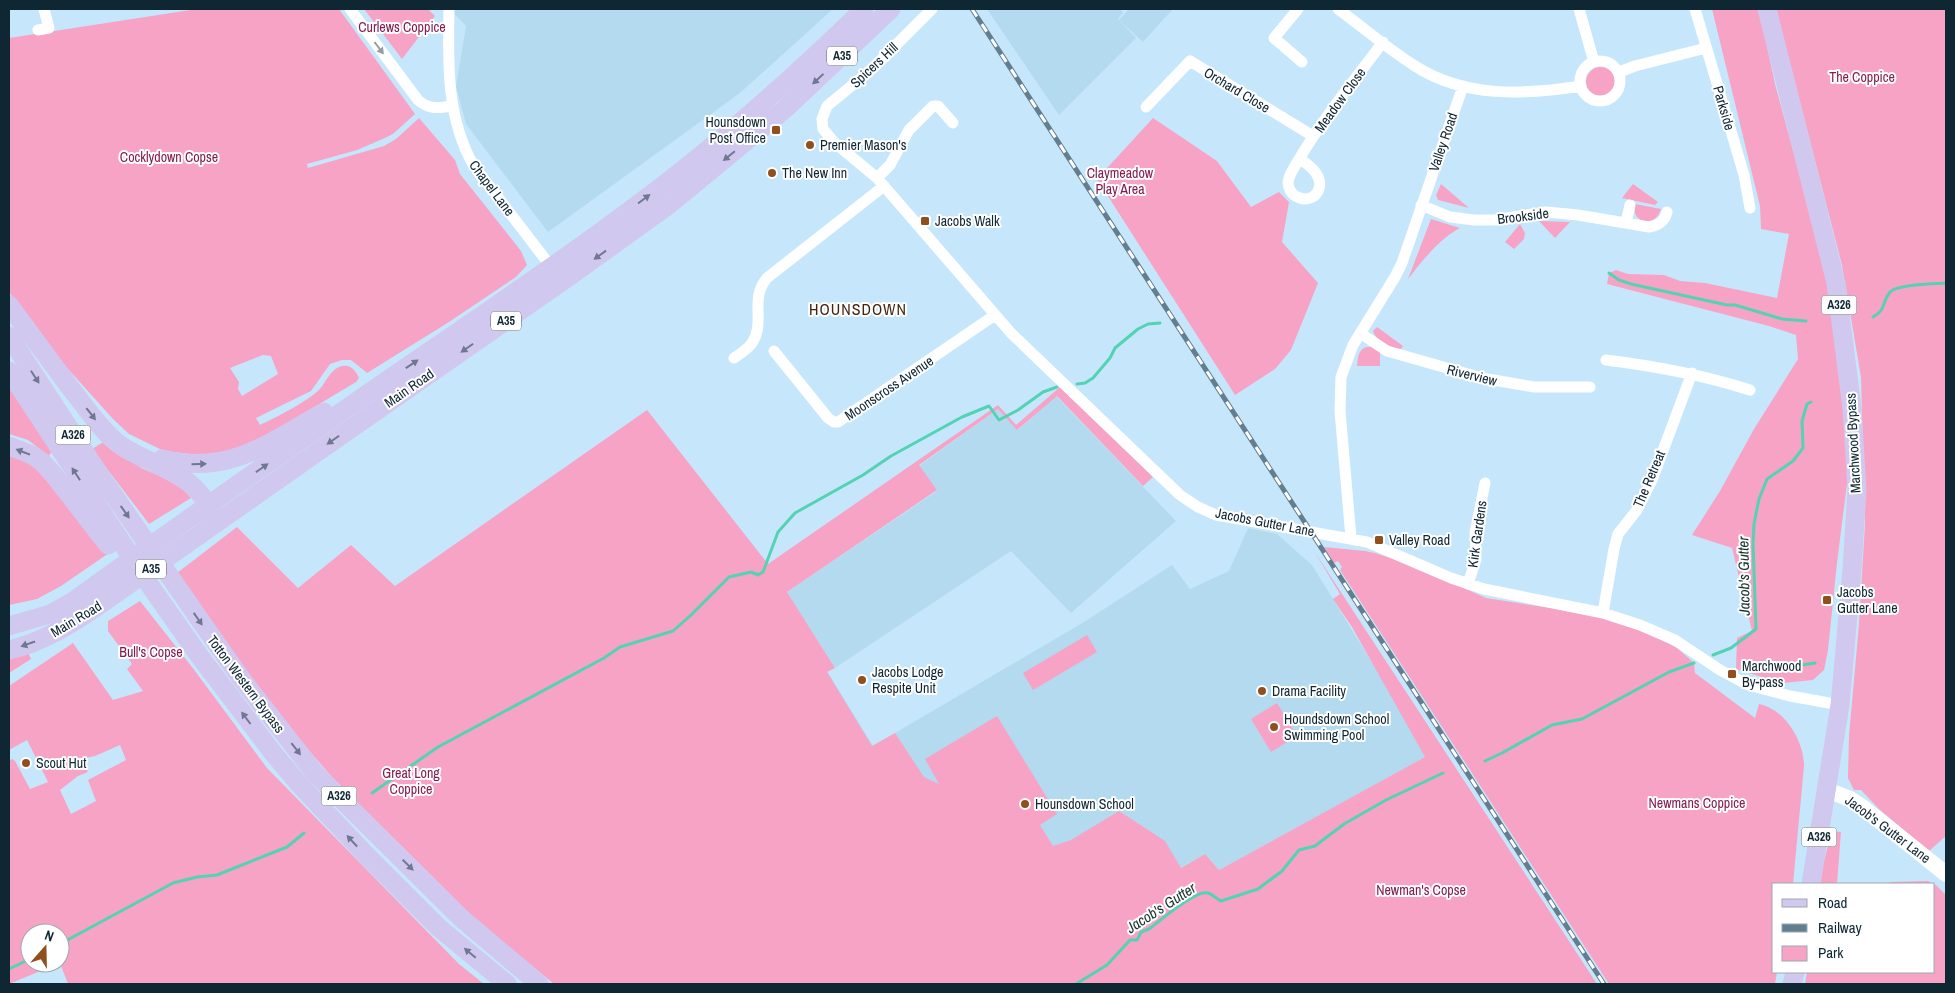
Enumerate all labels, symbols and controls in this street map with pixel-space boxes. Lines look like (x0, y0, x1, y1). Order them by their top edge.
park label: Curlews Coppice (358, 18, 446, 36)
street label: Spicers Hill (846, 38, 902, 92)
one-way arrow (373, 42, 384, 55)
road number: A35 (827, 46, 857, 66)
street label: Orchard Close (1201, 63, 1273, 117)
street label: Meadow Close (1310, 64, 1370, 136)
park label: The Coppice (1829, 68, 1895, 86)
one-way arrow (812, 73, 824, 85)
street label: Parkside (1709, 84, 1739, 132)
street label: Valley Road (1425, 110, 1461, 174)
place label: Hounsdown Post Office (705, 113, 766, 147)
marker: Hounsdown Post Office (770, 124, 782, 136)
place label: Premier Mason's (820, 136, 907, 154)
marker: Premier Mason's (804, 139, 816, 151)
park label: Cocklydown Copse (120, 148, 218, 166)
one-way arrow (723, 151, 736, 162)
street label: Chapel Lane (465, 157, 519, 219)
place label: The New Inn (782, 164, 847, 182)
park label: Claymeadow Play Area (1087, 164, 1154, 198)
marker: The New Inn (766, 167, 778, 179)
one-way arrow (637, 194, 651, 204)
street label: Brookside (1496, 204, 1550, 228)
place label: Jacobs Walk (935, 212, 1000, 230)
marker: Jacobs Walk (919, 215, 931, 227)
one-way arrow (593, 250, 607, 260)
road number: A326 (1822, 296, 1856, 314)
district label: HOUNSDOWN (809, 298, 907, 320)
road number: A35 (491, 312, 521, 331)
one-way arrow (460, 343, 474, 353)
street label: Moonscross Avenue (841, 352, 937, 424)
one-way arrow (405, 359, 418, 369)
street label: Riverview (1445, 360, 1500, 390)
street label: Main Road (381, 365, 437, 411)
one-way arrow (31, 370, 40, 383)
street label: Marchwood Bypass (1841, 392, 1865, 493)
one-way arrow (85, 407, 96, 420)
road number: A326 (56, 426, 90, 444)
one-way arrow (326, 435, 340, 445)
one-way arrow (16, 447, 30, 455)
street label: The Retreat (1629, 448, 1669, 510)
one-way arrow (191, 460, 207, 468)
one-way arrow (255, 463, 268, 474)
one-way arrow (71, 467, 80, 480)
street label: Kirk Gardens (1463, 499, 1491, 569)
street label: Jacobs Gutter Lane (1214, 504, 1316, 540)
one-way arrow (120, 505, 130, 519)
place label: Valley Road (1389, 531, 1450, 549)
marker: Valley Road (1373, 534, 1385, 546)
water label: Jacob's Gutter (1732, 535, 1755, 617)
road number: A35 (136, 560, 166, 578)
place label: Jacobs Gutter Lane (1837, 583, 1898, 617)
marker: Jacobs Gutter Lane (1821, 594, 1833, 606)
street label: Main Road (47, 597, 105, 641)
one-way arrow (193, 612, 203, 625)
street label: Totton Western Bypass (203, 632, 289, 737)
one-way arrow (20, 641, 35, 649)
park label: Bull's Copse (119, 643, 183, 661)
place label: Marchwood By-pass (1742, 657, 1801, 691)
place label: Jacobs Lodge Respite Unit (872, 663, 943, 697)
marker: Marchwood By-pass (1726, 668, 1738, 680)
marker: Jacobs Lodge Respite Unit (856, 674, 868, 686)
place label: Drama Facility (1272, 682, 1346, 700)
marker: Drama Facility (1256, 685, 1268, 697)
place label: Houndsdown School Swimming Pool (1284, 710, 1389, 744)
one-way arrow (240, 712, 251, 725)
marker: Houndsdown School Swimming Pool (1268, 721, 1280, 733)
one-way arrow (290, 742, 301, 755)
place label: Scout Hut (36, 754, 86, 772)
marker: Scout Hut (20, 757, 32, 769)
park label: Great Long Coppice (382, 764, 440, 798)
road number: A326 (322, 786, 356, 806)
street label: Jacob's Gutter Lane (1842, 791, 1934, 867)
park label: Newmans Coppice (1649, 794, 1745, 812)
place label: Hounsdown School (1035, 795, 1134, 813)
marker: Hounsdown School (1019, 798, 1031, 810)
road number: A326 (1802, 828, 1836, 846)
one-way arrow (347, 834, 358, 847)
one-way arrow (402, 859, 414, 871)
water label: Jacob's Gutter (1121, 877, 1200, 938)
park label: Newman's Copse (1376, 881, 1466, 899)
legend (1772, 883, 1935, 973)
text: Road (1818, 892, 1847, 913)
text: Railway (1818, 917, 1863, 938)
north arrow (20, 923, 70, 973)
text: N (42, 926, 56, 946)
text: Park (1818, 942, 1844, 963)
one-way arrow (464, 947, 476, 959)

